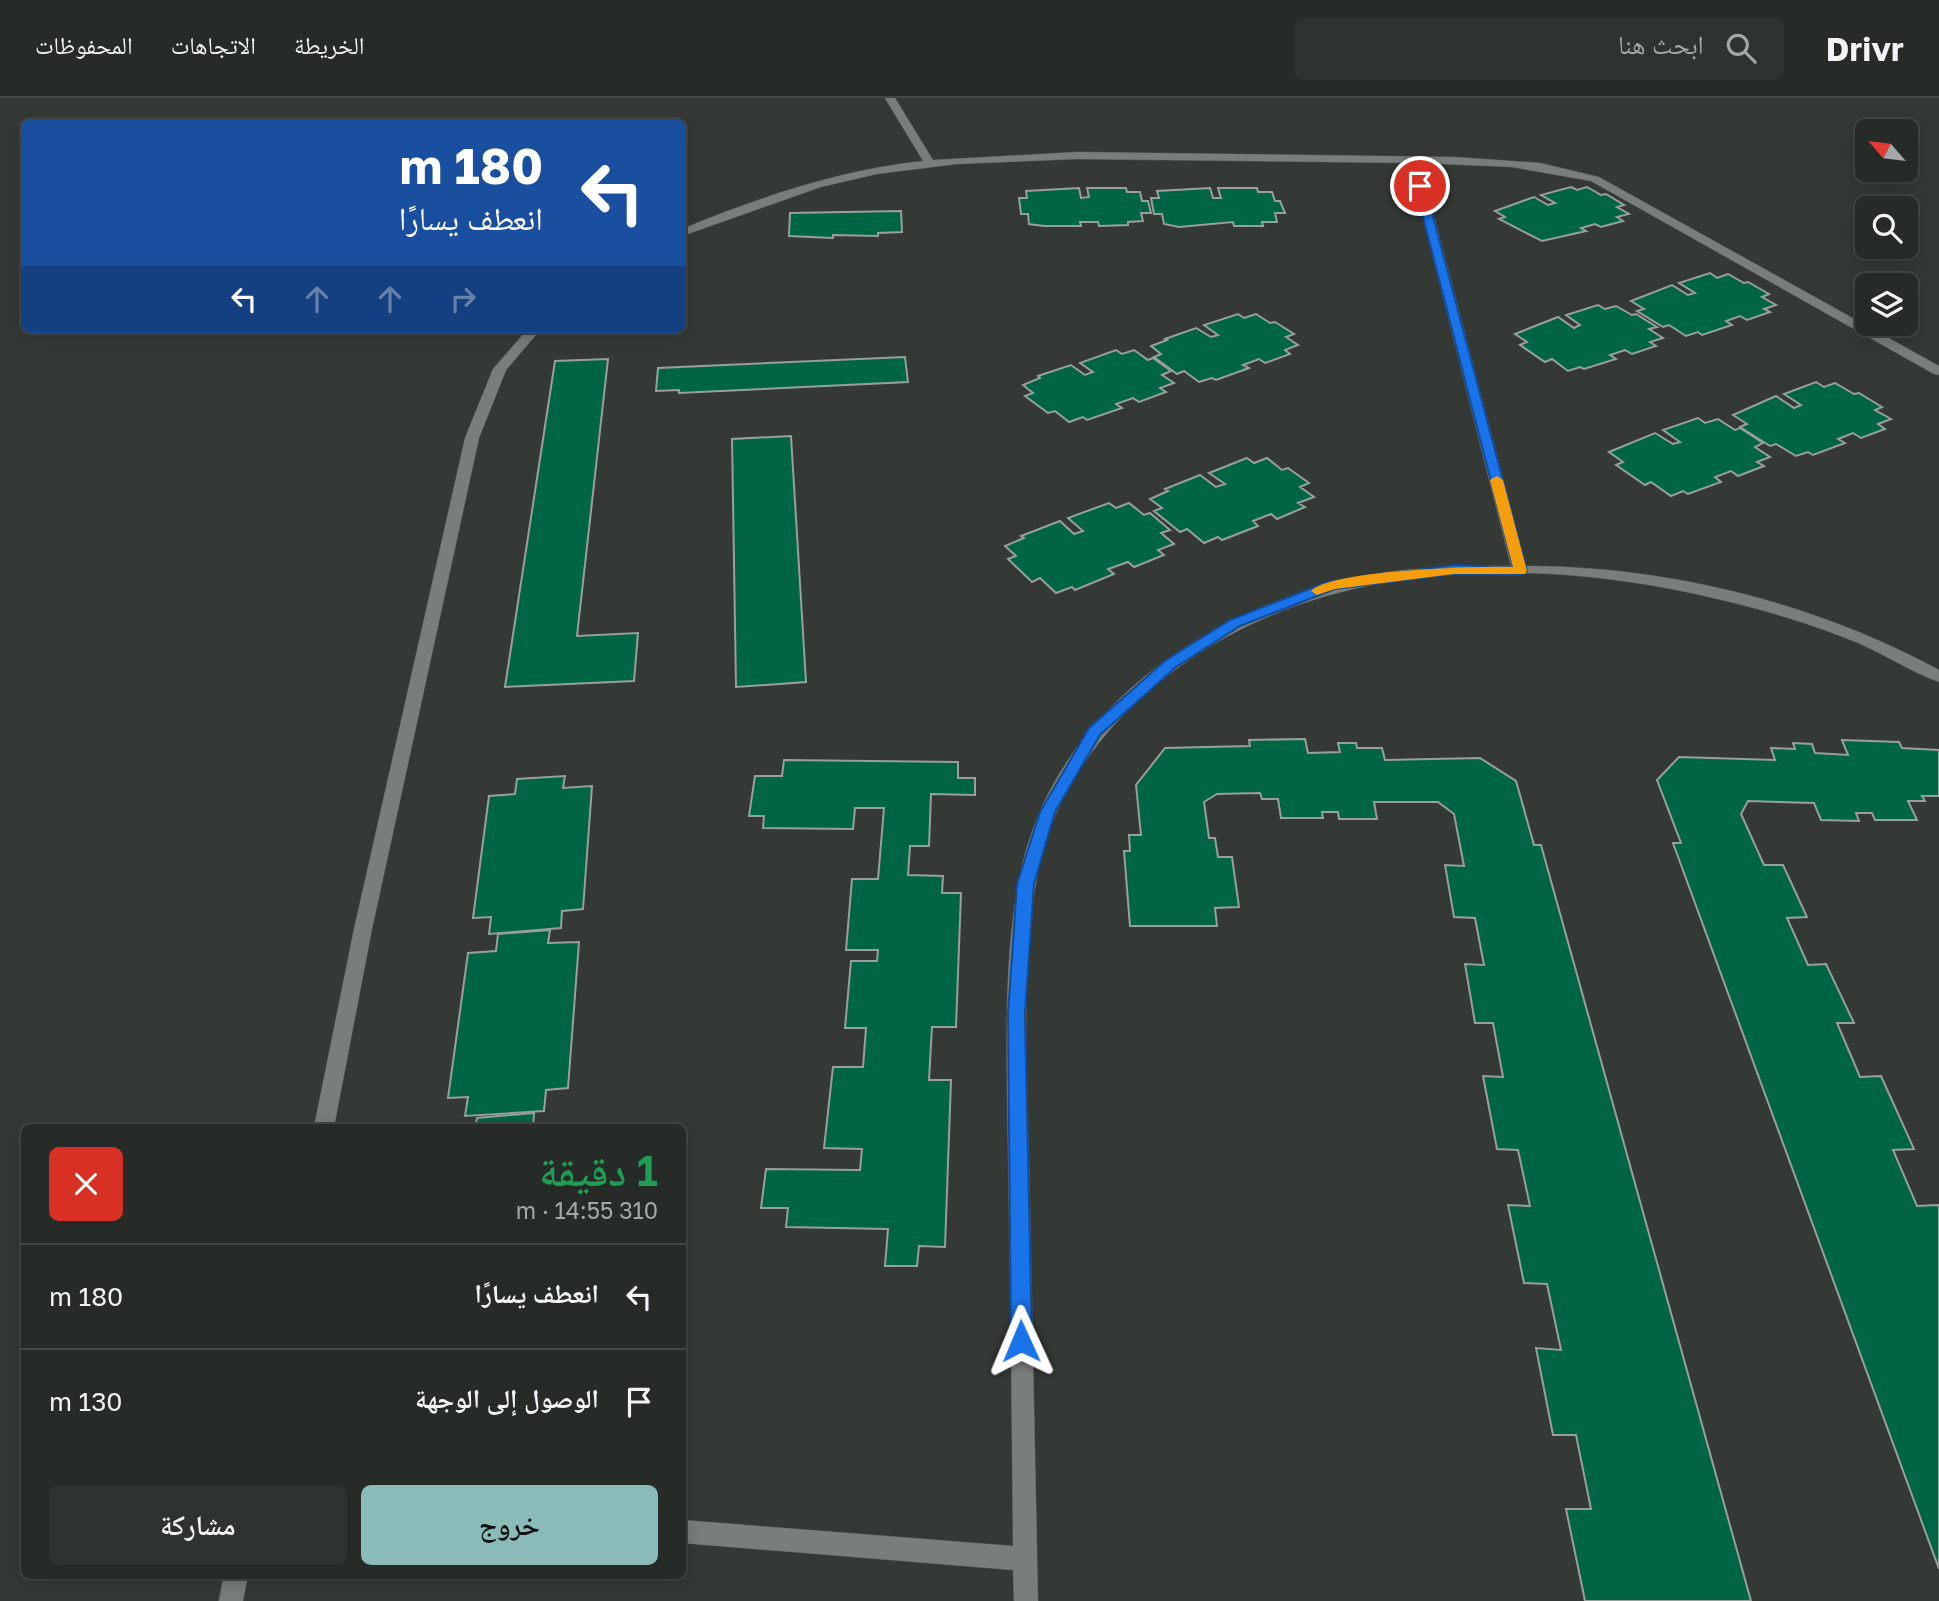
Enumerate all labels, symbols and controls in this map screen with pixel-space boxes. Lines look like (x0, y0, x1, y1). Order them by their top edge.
search box (1294, 17, 1784, 80)
text: ابحث هنا (1618, 29, 1704, 60)
icon: search (1722, 29, 1760, 67)
text: Drivr (1826, 29, 1904, 68)
text: المحفوظات (35, 30, 133, 59)
text: الاتجاهات (171, 30, 256, 59)
text: الخريطة (294, 30, 365, 59)
north arrow (1855, 119, 1918, 182)
map controls (1855, 119, 1918, 336)
text: 180 m (399, 136, 543, 195)
icon: left (567, 147, 658, 238)
pin (1390, 156, 1450, 216)
icon: arrive (1401, 167, 1439, 205)
button: search (1855, 196, 1918, 259)
text: انعطف يسارًا (399, 199, 543, 237)
button: layers (1855, 273, 1918, 336)
icon: left (225, 280, 263, 318)
icon: ahead (298, 280, 336, 318)
icon: ahead (371, 280, 409, 318)
icon: right (444, 280, 482, 318)
text: 1 دقيقة (539, 1145, 658, 1195)
button: close (49, 1147, 123, 1221)
text: 310 m · 14:55 (516, 1196, 658, 1224)
text: انعطف يسارًا (475, 1278, 599, 1309)
icon: left (620, 1278, 658, 1316)
text: 180 m (49, 1281, 123, 1312)
position arrow (984, 1304, 1058, 1378)
text: الوصول إلى الوجهة (415, 1383, 599, 1414)
icon: arrive (620, 1383, 658, 1421)
text: 130 m (49, 1386, 122, 1417)
button: مشاركة (49, 1485, 347, 1565)
button: خروج (361, 1485, 658, 1565)

